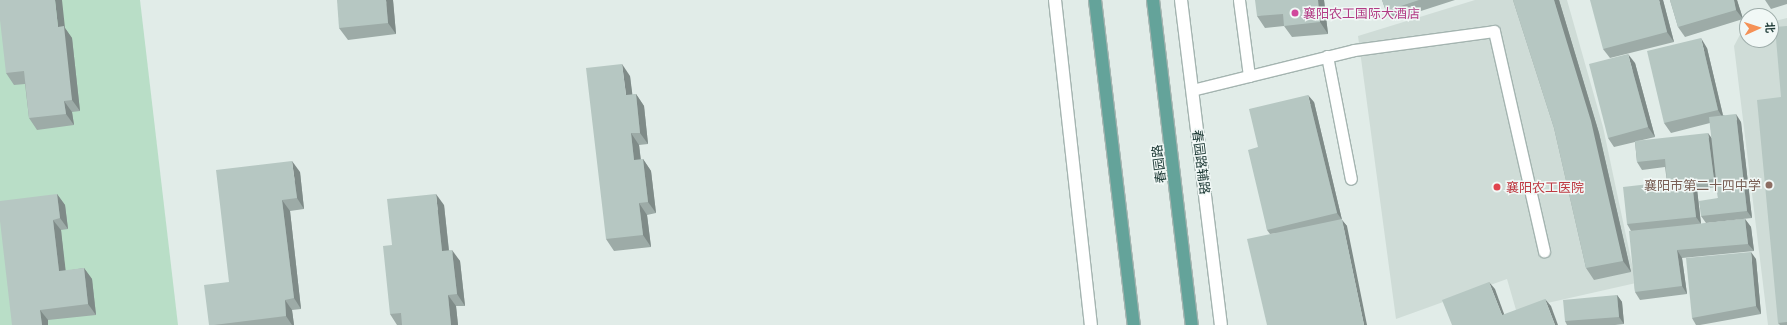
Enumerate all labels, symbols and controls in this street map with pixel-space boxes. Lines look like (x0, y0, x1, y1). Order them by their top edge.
place label: 襄阳农工国际大酒店 (1303, 5, 1420, 21)
marker: 襄阳农工国际大酒店 (1290, 8, 1300, 18)
north arrow (1739, 8, 1779, 48)
text: 北 (1763, 22, 1777, 33)
street label: 春园路辅路 (1189, 129, 1213, 195)
street label: 春园路 (1149, 144, 1169, 184)
place label: 襄阳市第二十四中学 (1644, 177, 1761, 193)
place label: 襄阳农工医院 (1506, 179, 1584, 195)
marker: 襄阳市第二十四中学 (1764, 180, 1774, 190)
marker: 襄阳农工医院 (1491, 181, 1503, 193)

